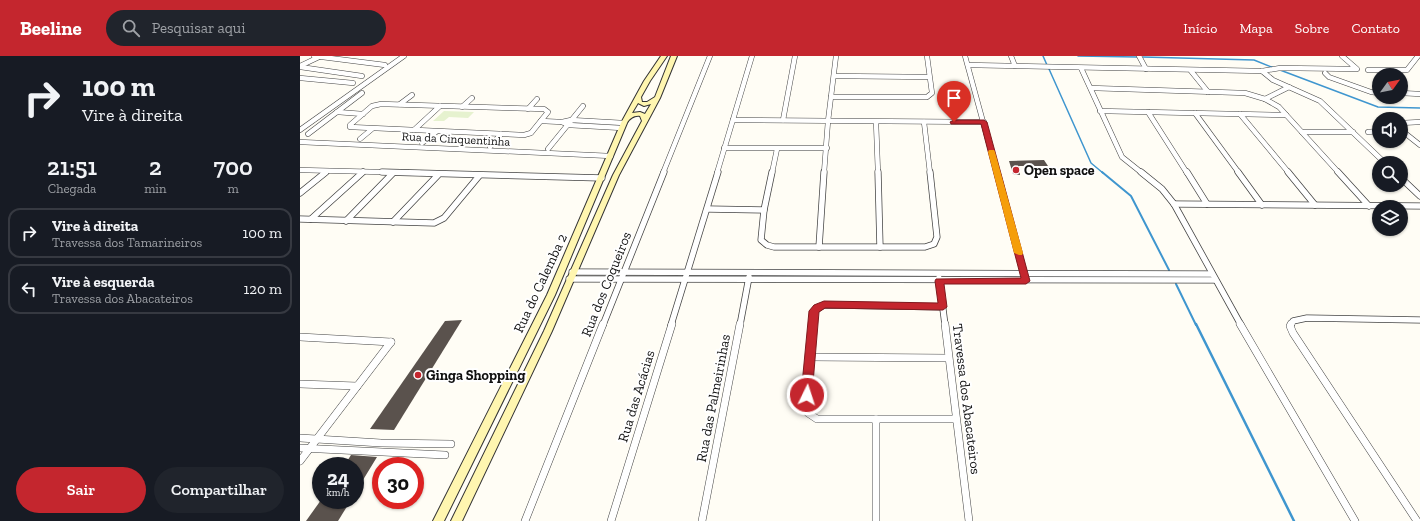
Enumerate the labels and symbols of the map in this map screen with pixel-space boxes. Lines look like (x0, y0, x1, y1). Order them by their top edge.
north arrow (1372, 68, 1408, 104)
pin (937, 81, 971, 122)
street label: Rua da Cinquentinha (401, 129, 511, 149)
place label: Open space (1024, 162, 1095, 179)
marker: Open space (1011, 165, 1021, 175)
street label: Rua dos Coqueiros (578, 229, 635, 339)
street label: Rua do Calemba 2 (510, 231, 571, 335)
street label: Travessa dos Abacateiros (949, 323, 984, 475)
street label: Rua das Palmeirinhas (693, 333, 734, 463)
street label: Rua das Acácias (614, 348, 659, 444)
place label: Ginga Shopping (426, 367, 525, 384)
marker: Ginga Shopping (413, 370, 423, 380)
position arrow (786, 374, 828, 416)
speed limit sign: 30 (372, 457, 424, 509)

